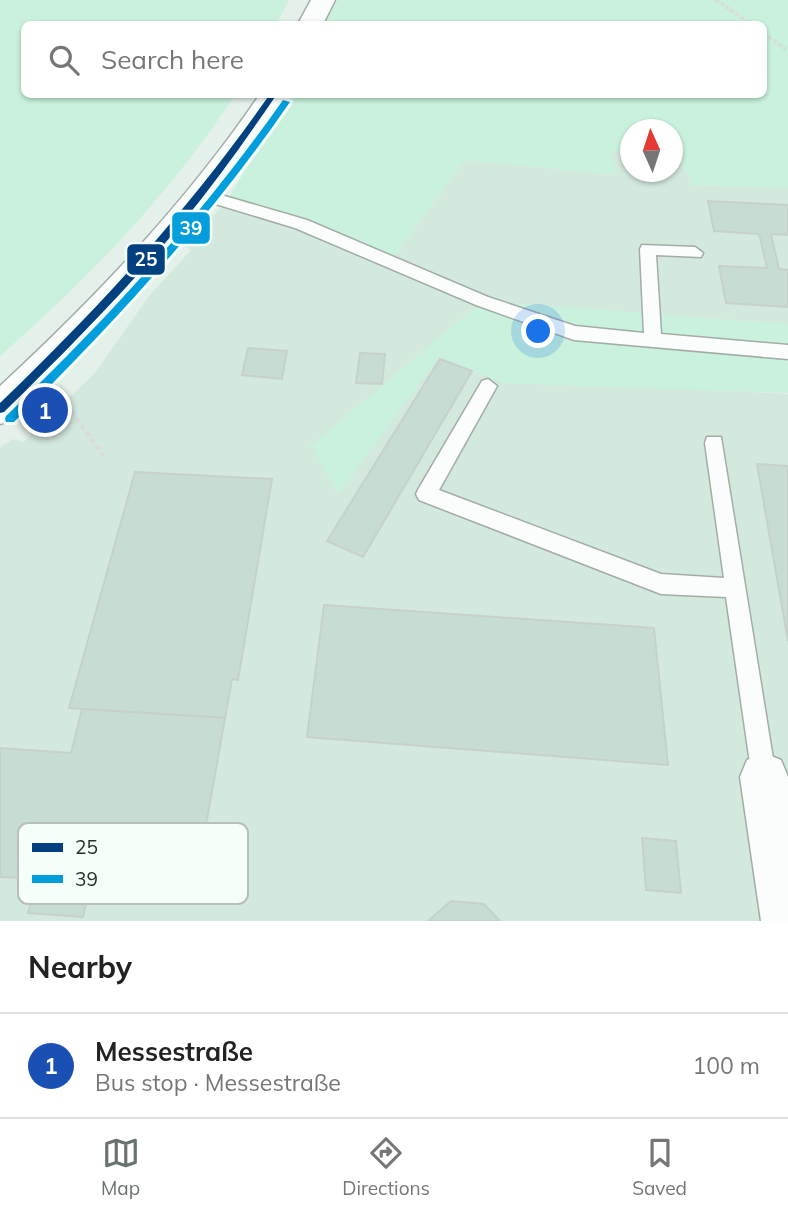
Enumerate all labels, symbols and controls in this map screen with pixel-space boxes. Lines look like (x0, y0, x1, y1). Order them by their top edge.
search box (21, 21, 767, 98)
icon: search (45, 41, 83, 79)
text: Search here (101, 43, 244, 76)
north arrow (620, 119, 683, 182)
line badge: 39 (171, 211, 211, 245)
text: 39 (180, 216, 202, 240)
line badge: 25 (126, 243, 166, 276)
text: 25 (135, 247, 157, 271)
your location (521, 314, 555, 348)
pin: 1 (22, 384, 68, 436)
legend (18, 823, 248, 904)
text: 25 (75, 835, 98, 859)
text: 39 (75, 867, 98, 891)
text: Nearby (28, 948, 132, 986)
text: Messestraße (95, 1035, 253, 1068)
text: 1 (44, 1051, 58, 1080)
text: 100 m (692, 1051, 760, 1080)
text: Bus stop · Messestraße (95, 1068, 341, 1097)
tab: Map (101, 1134, 140, 1200)
tab: Directions (342, 1134, 430, 1200)
tab: Saved (632, 1134, 687, 1200)

